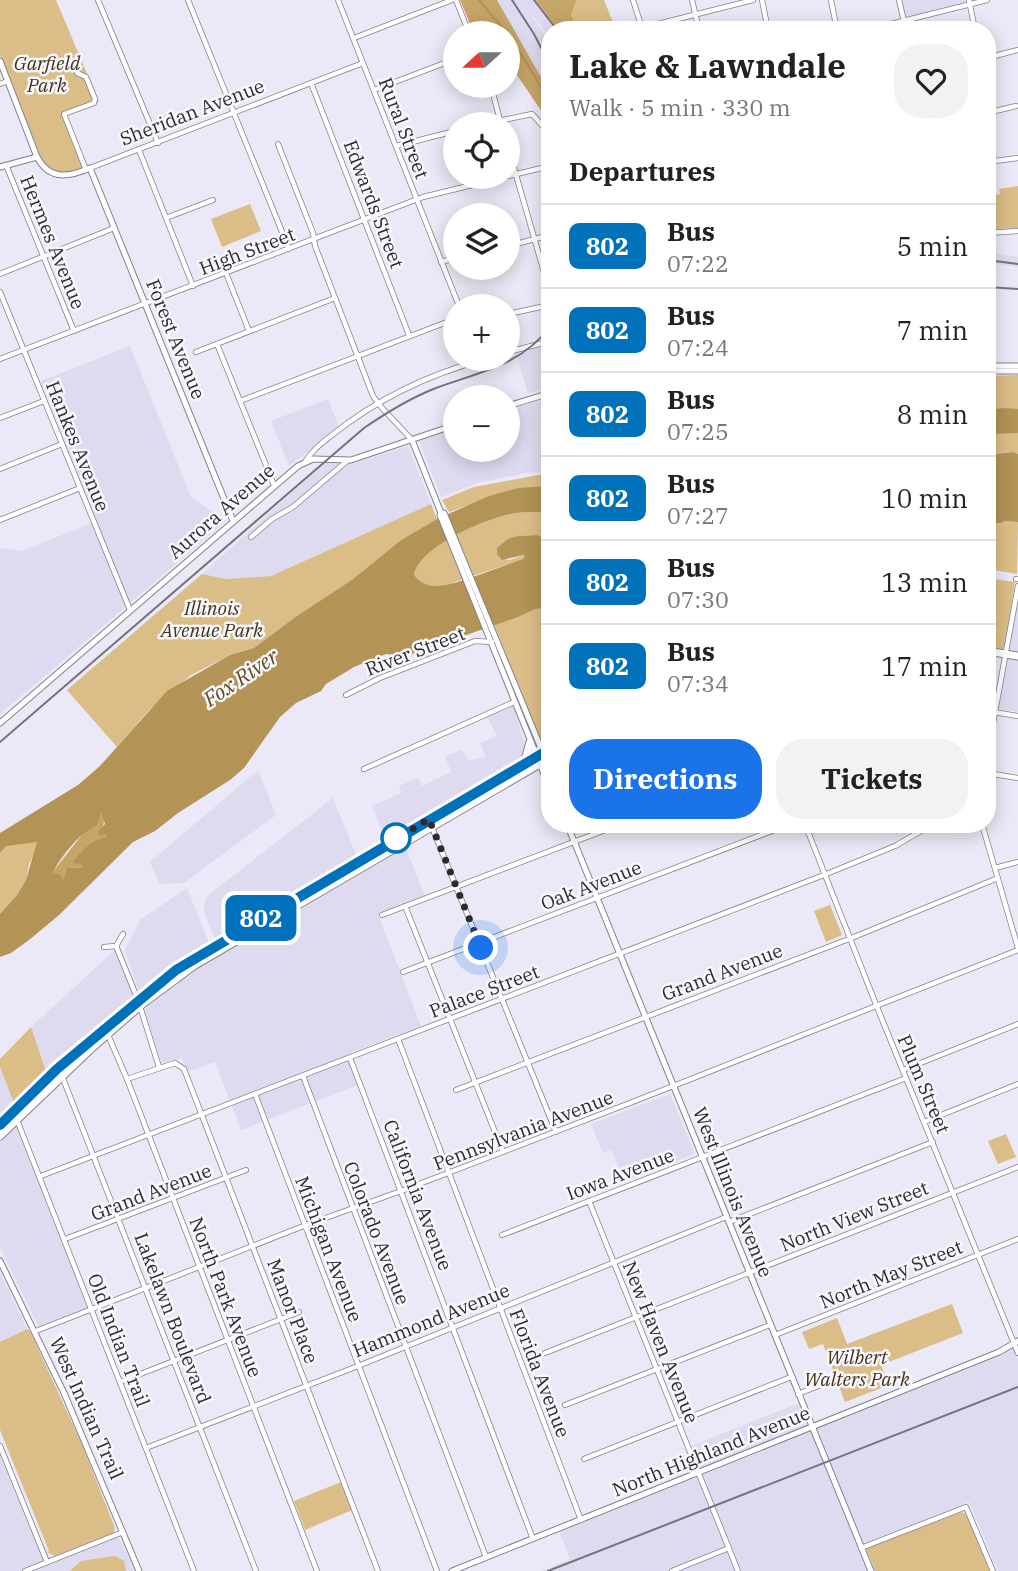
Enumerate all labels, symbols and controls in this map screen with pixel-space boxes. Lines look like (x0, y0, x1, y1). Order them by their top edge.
north arrow (443, 21, 520, 98)
map controls (443, 21, 520, 462)
text: Lake & Lawndale (569, 44, 846, 87)
button: heart (894, 44, 968, 118)
park label: Garfield Park (14, 51, 81, 97)
street label: Sheridan Avenue (116, 73, 268, 151)
street label: Rural Street (374, 74, 434, 182)
text: Walk · 5 min · 330 m (569, 92, 791, 122)
button: locate (443, 112, 520, 189)
street label: Edwards Street (339, 136, 410, 272)
text: Departures (569, 154, 715, 188)
street label: Hermes Avenue (15, 172, 91, 312)
button: layers (443, 203, 520, 280)
text: Bus (667, 214, 715, 248)
street label: High Street (196, 222, 299, 280)
text: 5 min (897, 229, 968, 263)
text: 802 (586, 230, 629, 262)
text: 07:22 (667, 248, 729, 278)
street label: Forest Avenue (141, 275, 211, 403)
button: + (443, 294, 520, 371)
text: Bus (667, 298, 715, 332)
text: 7 min (897, 313, 968, 347)
text: 802 (586, 314, 629, 346)
text: 07:24 (667, 332, 729, 362)
street label: Hankes Avenue (41, 377, 115, 515)
text: Bus (667, 382, 715, 416)
button: − (443, 385, 520, 462)
text: 8 min (897, 397, 968, 431)
text: 802 (586, 398, 629, 430)
text: 07:25 (667, 416, 729, 446)
street label: Aurora Avenue (163, 458, 279, 564)
text: Bus (667, 466, 715, 500)
text: 10 min (881, 481, 968, 515)
text: 802 (586, 482, 629, 514)
text: 07:27 (667, 500, 729, 530)
text: Bus (667, 550, 715, 584)
text: 13 min (881, 565, 968, 599)
text: 802 (586, 566, 629, 598)
text: 07:30 (667, 584, 729, 614)
park label: Illinois Avenue Park (159, 596, 264, 642)
street label: River Street (362, 621, 469, 681)
text: Bus (667, 634, 715, 668)
water label: Fox River (197, 641, 284, 713)
text: 17 min (881, 649, 968, 683)
text: 802 (586, 650, 629, 682)
text: 07:34 (667, 668, 729, 698)
button: Directions (569, 739, 762, 819)
button: Tickets (776, 739, 968, 819)
unlabelled marker (381, 823, 411, 853)
street label: Oak Avenue (537, 855, 645, 915)
line badge: 802 (221, 895, 301, 941)
text: 802 (239, 902, 283, 934)
your location (463, 930, 498, 965)
street label: Grand Avenue (658, 938, 786, 1006)
street label: Palace Street (426, 959, 543, 1023)
street label: Plum Street (892, 1031, 956, 1137)
street label: Pennsylvania Avenue (430, 1085, 616, 1175)
street label: West Illinois Avenue (688, 1103, 778, 1281)
street label: California Avenue (378, 1116, 458, 1274)
street label: Iowa Avenue (563, 1142, 677, 1206)
street label: Grand Avenue (87, 1158, 215, 1226)
street label: Colorado Avenue (339, 1158, 415, 1308)
street label: Michigan Avenue (290, 1173, 368, 1325)
street label: North View Street (776, 1175, 932, 1257)
street label: North Park Avenue (184, 1214, 268, 1380)
street label: Lakelawn Boulevard (129, 1229, 217, 1407)
street label: North May Street (816, 1234, 966, 1314)
street label: Manor Place (262, 1255, 324, 1367)
street label: New Haven Avenue (618, 1257, 704, 1427)
street label: Old Indian Trail (83, 1270, 156, 1410)
street label: Hammond Avenue (349, 1278, 513, 1362)
street label: Florida Avenue (504, 1305, 576, 1441)
street label: West Indian Trail (45, 1333, 129, 1483)
park label: Wilbert Walters Park (804, 1345, 911, 1391)
street label: North Highland Avenue (609, 1400, 813, 1502)

